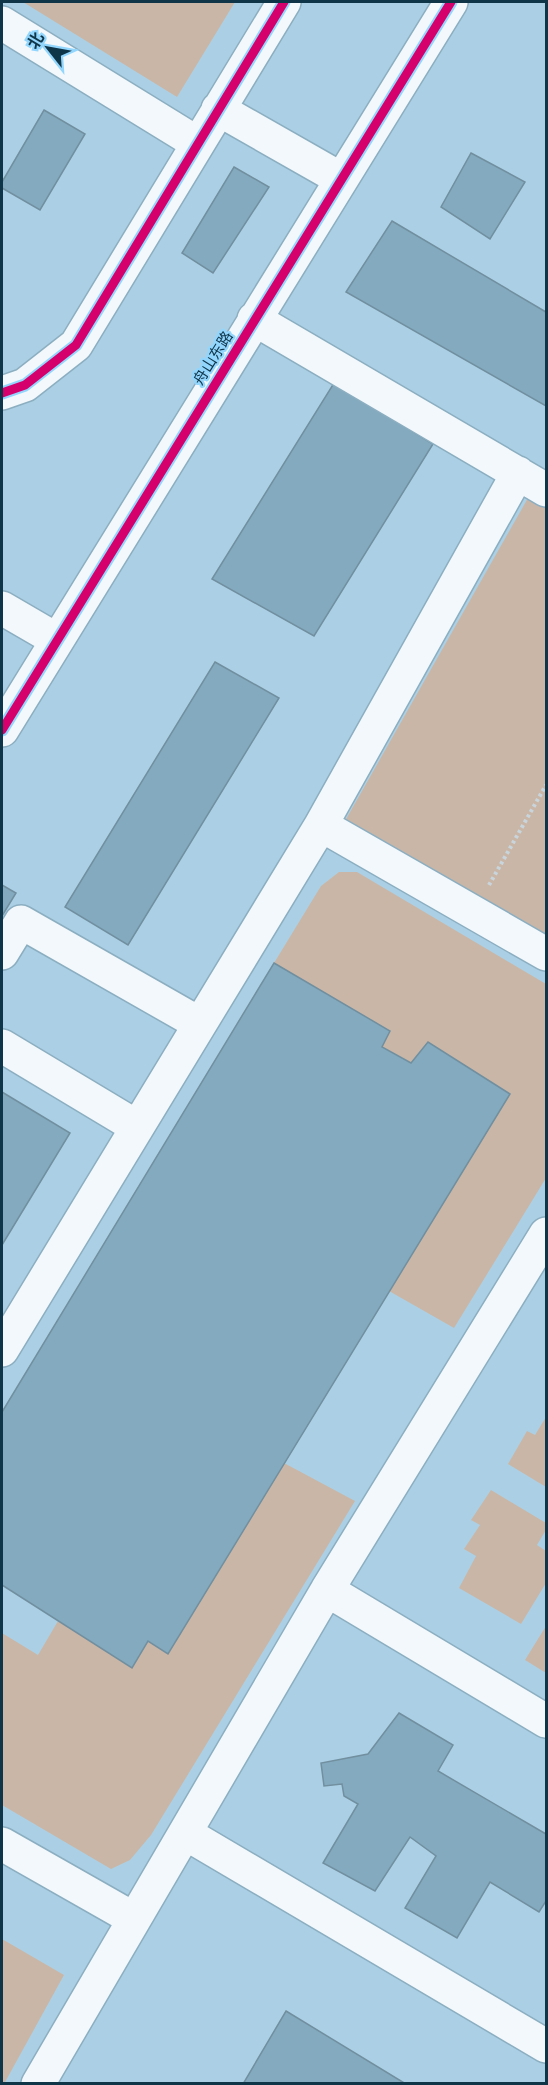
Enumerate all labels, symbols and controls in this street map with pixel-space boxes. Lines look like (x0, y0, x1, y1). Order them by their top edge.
north arrow (18, 18, 78, 78)
text: 北 (22, 28, 48, 52)
street label: 舟山东路 (189, 327, 237, 388)

